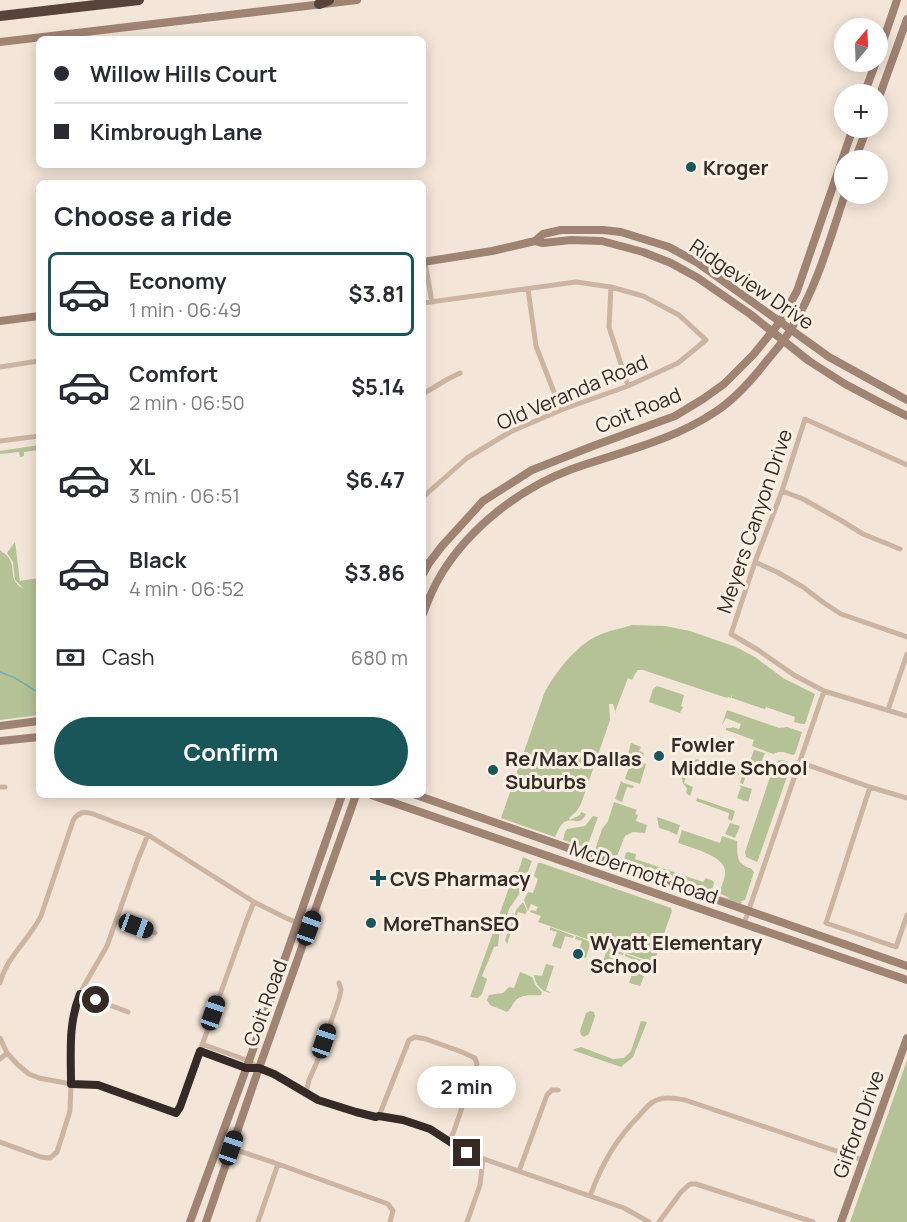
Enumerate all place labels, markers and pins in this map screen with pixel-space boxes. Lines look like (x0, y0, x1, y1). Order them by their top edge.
place label: Kroger (703, 154, 768, 181)
marker: Kroger (684, 160, 698, 174)
place label: Fowler Middle School (671, 731, 808, 781)
place label: Re/Max Dallas Suburbs (505, 745, 642, 795)
marker: Fowler Middle School (652, 749, 666, 763)
marker: Re/Max Dallas Suburbs (486, 763, 500, 777)
place label: CVS Pharmacy (390, 865, 531, 892)
marker: CVS Pharmacy (371, 871, 385, 885)
place label: MoreThanSEO (383, 910, 519, 937)
marker: MoreThanSEO (364, 916, 378, 930)
place label: Wyatt Elementary School (590, 929, 763, 979)
marker: Wyatt Elementary School (571, 947, 585, 961)

